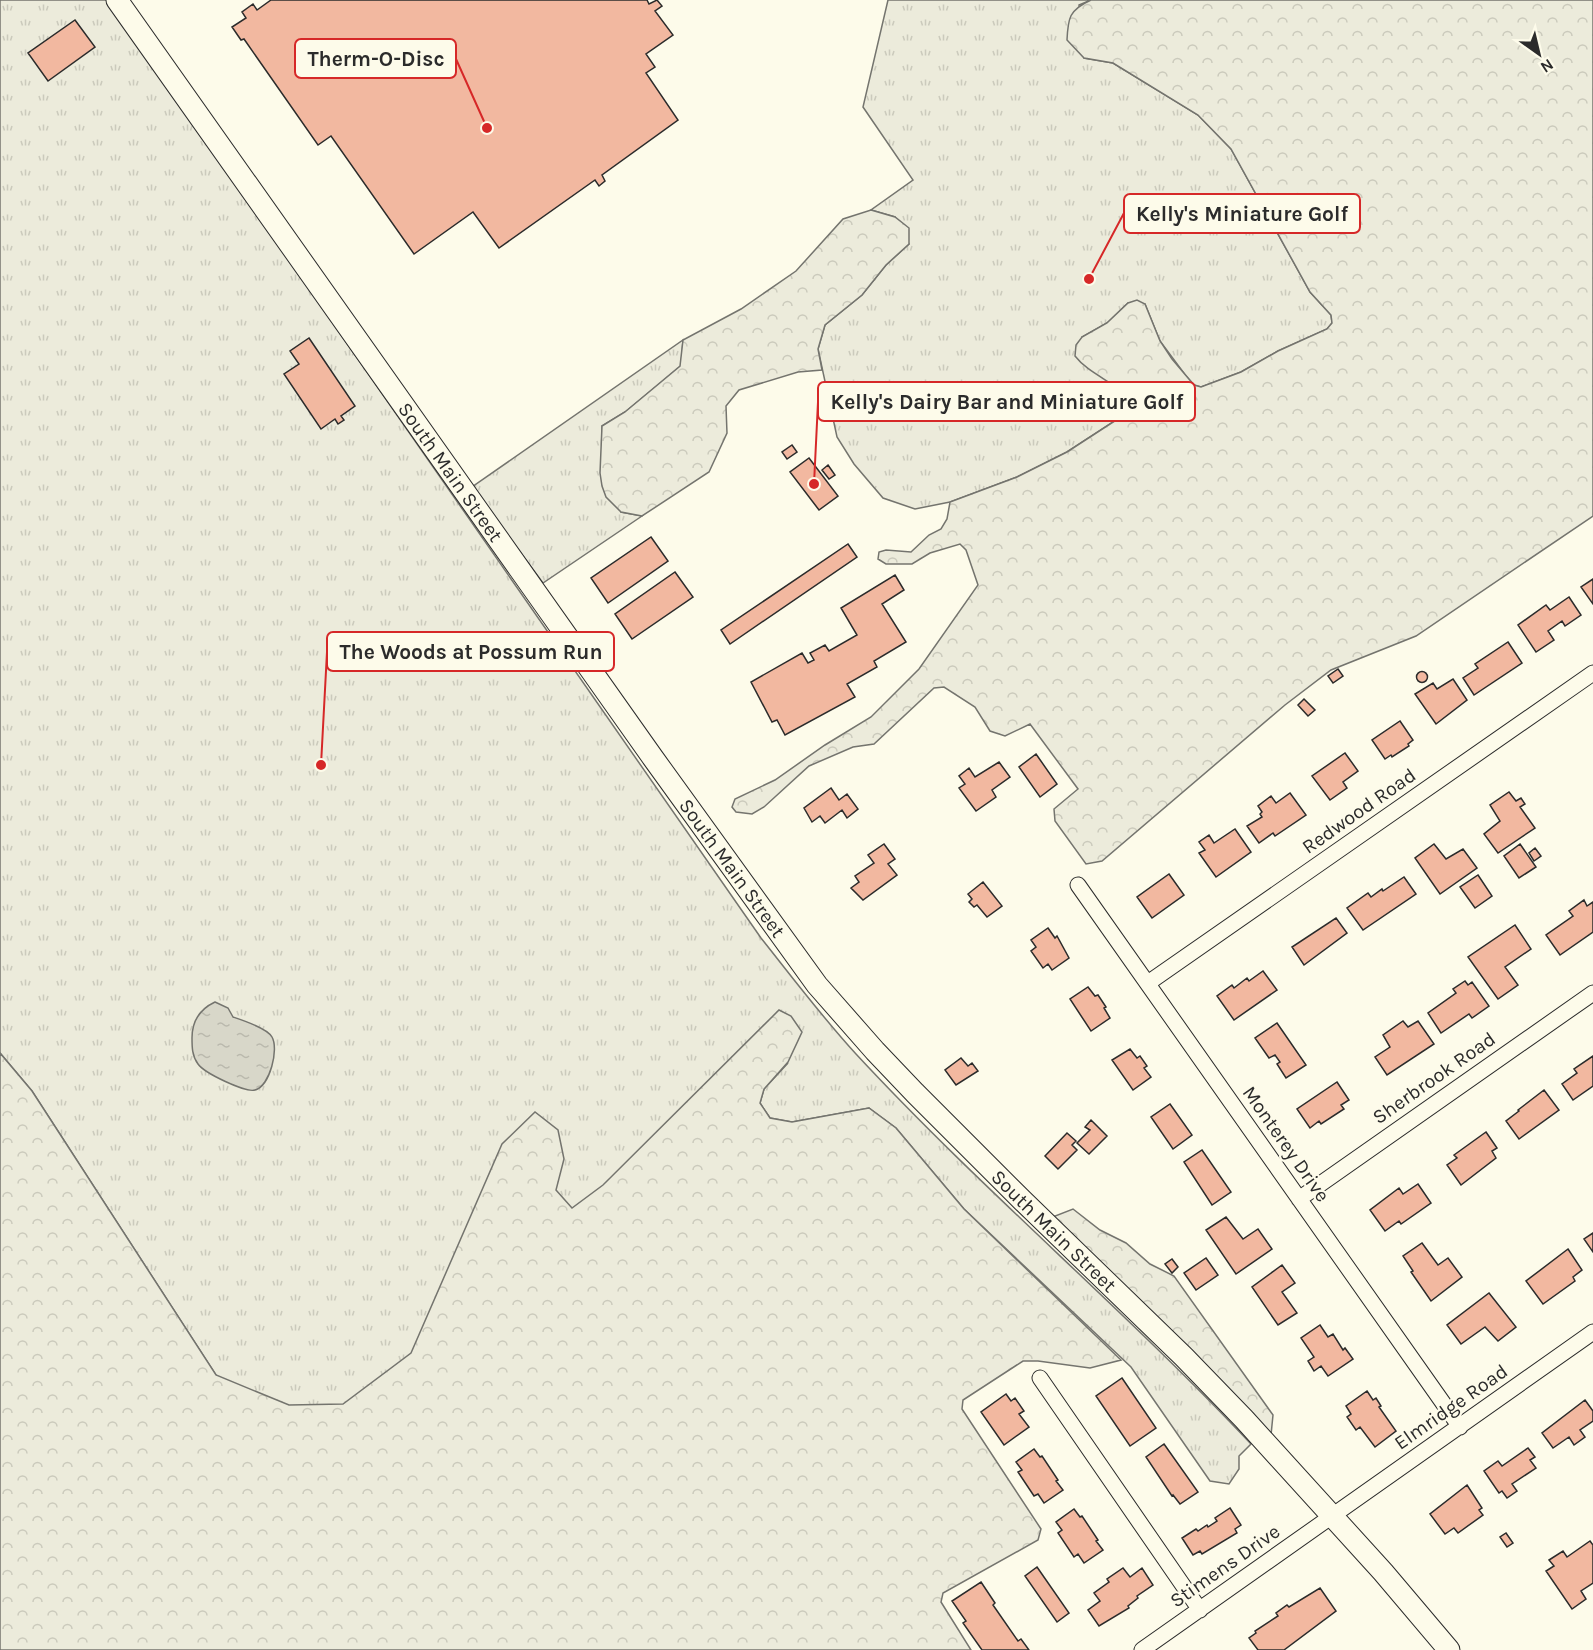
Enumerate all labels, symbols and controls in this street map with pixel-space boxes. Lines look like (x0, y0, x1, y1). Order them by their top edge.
north arrow (1509, 24, 1569, 84)
callout: Therm-O-Disc (295, 39, 456, 78)
text: Therm-O-Disc (307, 47, 445, 71)
text: N (1537, 55, 1557, 77)
callout: Kelly's Miniature Golf (1124, 194, 1360, 233)
text: Kelly's Miniature Golf (1136, 202, 1348, 226)
callout: Kelly's Dairy Bar and Miniature Golf (818, 382, 1195, 421)
text: Kelly's Dairy Bar and Miniature Golf (831, 390, 1184, 414)
street label: South Main Street (394, 398, 508, 546)
callout: The Woods at Possum Run (327, 632, 614, 671)
text: The Woods at Possum Run (339, 640, 603, 664)
street label: Redwood Road (1298, 763, 1420, 859)
street label: South Main Street (675, 794, 790, 942)
street label: Sherbrook Road (1368, 1027, 1500, 1129)
street label: Monterey Drive (1238, 1082, 1334, 1206)
street label: South Main Street (987, 1165, 1122, 1297)
street label: Elmridge Road (1390, 1359, 1512, 1455)
street label: Stimens Drive (1166, 1520, 1284, 1612)

